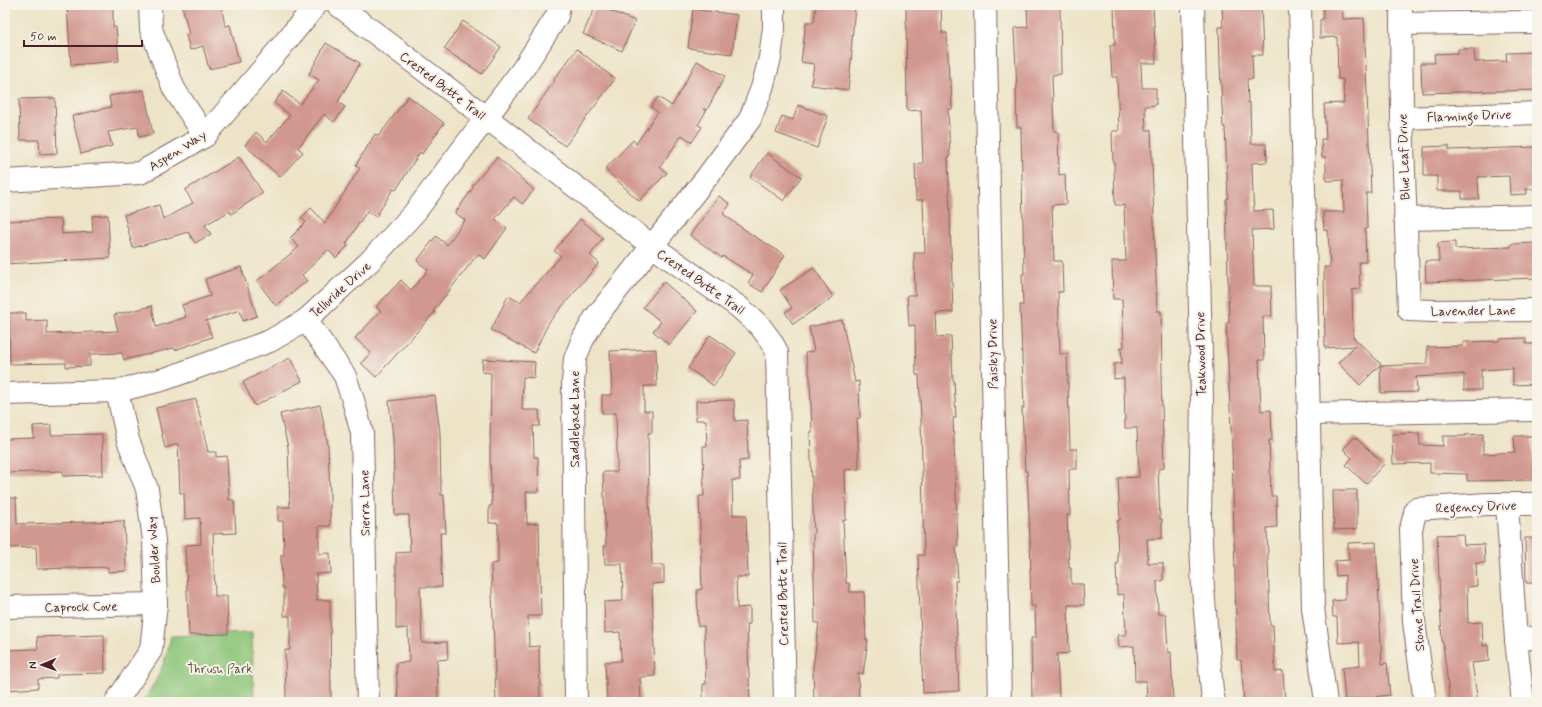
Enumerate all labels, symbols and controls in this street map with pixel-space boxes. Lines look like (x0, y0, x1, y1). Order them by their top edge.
scale bar (24, 22, 142, 48)
text: 50 m (30, 29, 57, 45)
street label: Crested Butte Trail (396, 48, 489, 124)
street label: Flamingo Drive (1427, 107, 1512, 128)
street label: Blue Leaf Drive (1394, 113, 1415, 200)
street label: Aspen Way (146, 127, 210, 176)
street label: Crested Butte Trail (653, 246, 748, 319)
street label: Telluride Drive (307, 258, 375, 322)
street label: Lavender Lane (1430, 302, 1516, 321)
street label: Teakwood Drive (1192, 311, 1211, 396)
street label: Paisley Drive (984, 318, 1003, 389)
street label: Saddleback Lane (567, 370, 584, 467)
street label: Sierra Lane (356, 470, 375, 536)
street label: Regency Drive (1435, 498, 1517, 519)
street label: Boulder Way (144, 516, 165, 584)
street label: Crested Butte Trail (774, 542, 793, 646)
street label: Stone Trail Drive (1406, 558, 1429, 652)
street label: Caprock Cove (44, 598, 118, 617)
north arrow (22, 645, 62, 685)
text: N (26, 661, 40, 669)
park label: Thrush Park (187, 661, 253, 678)

